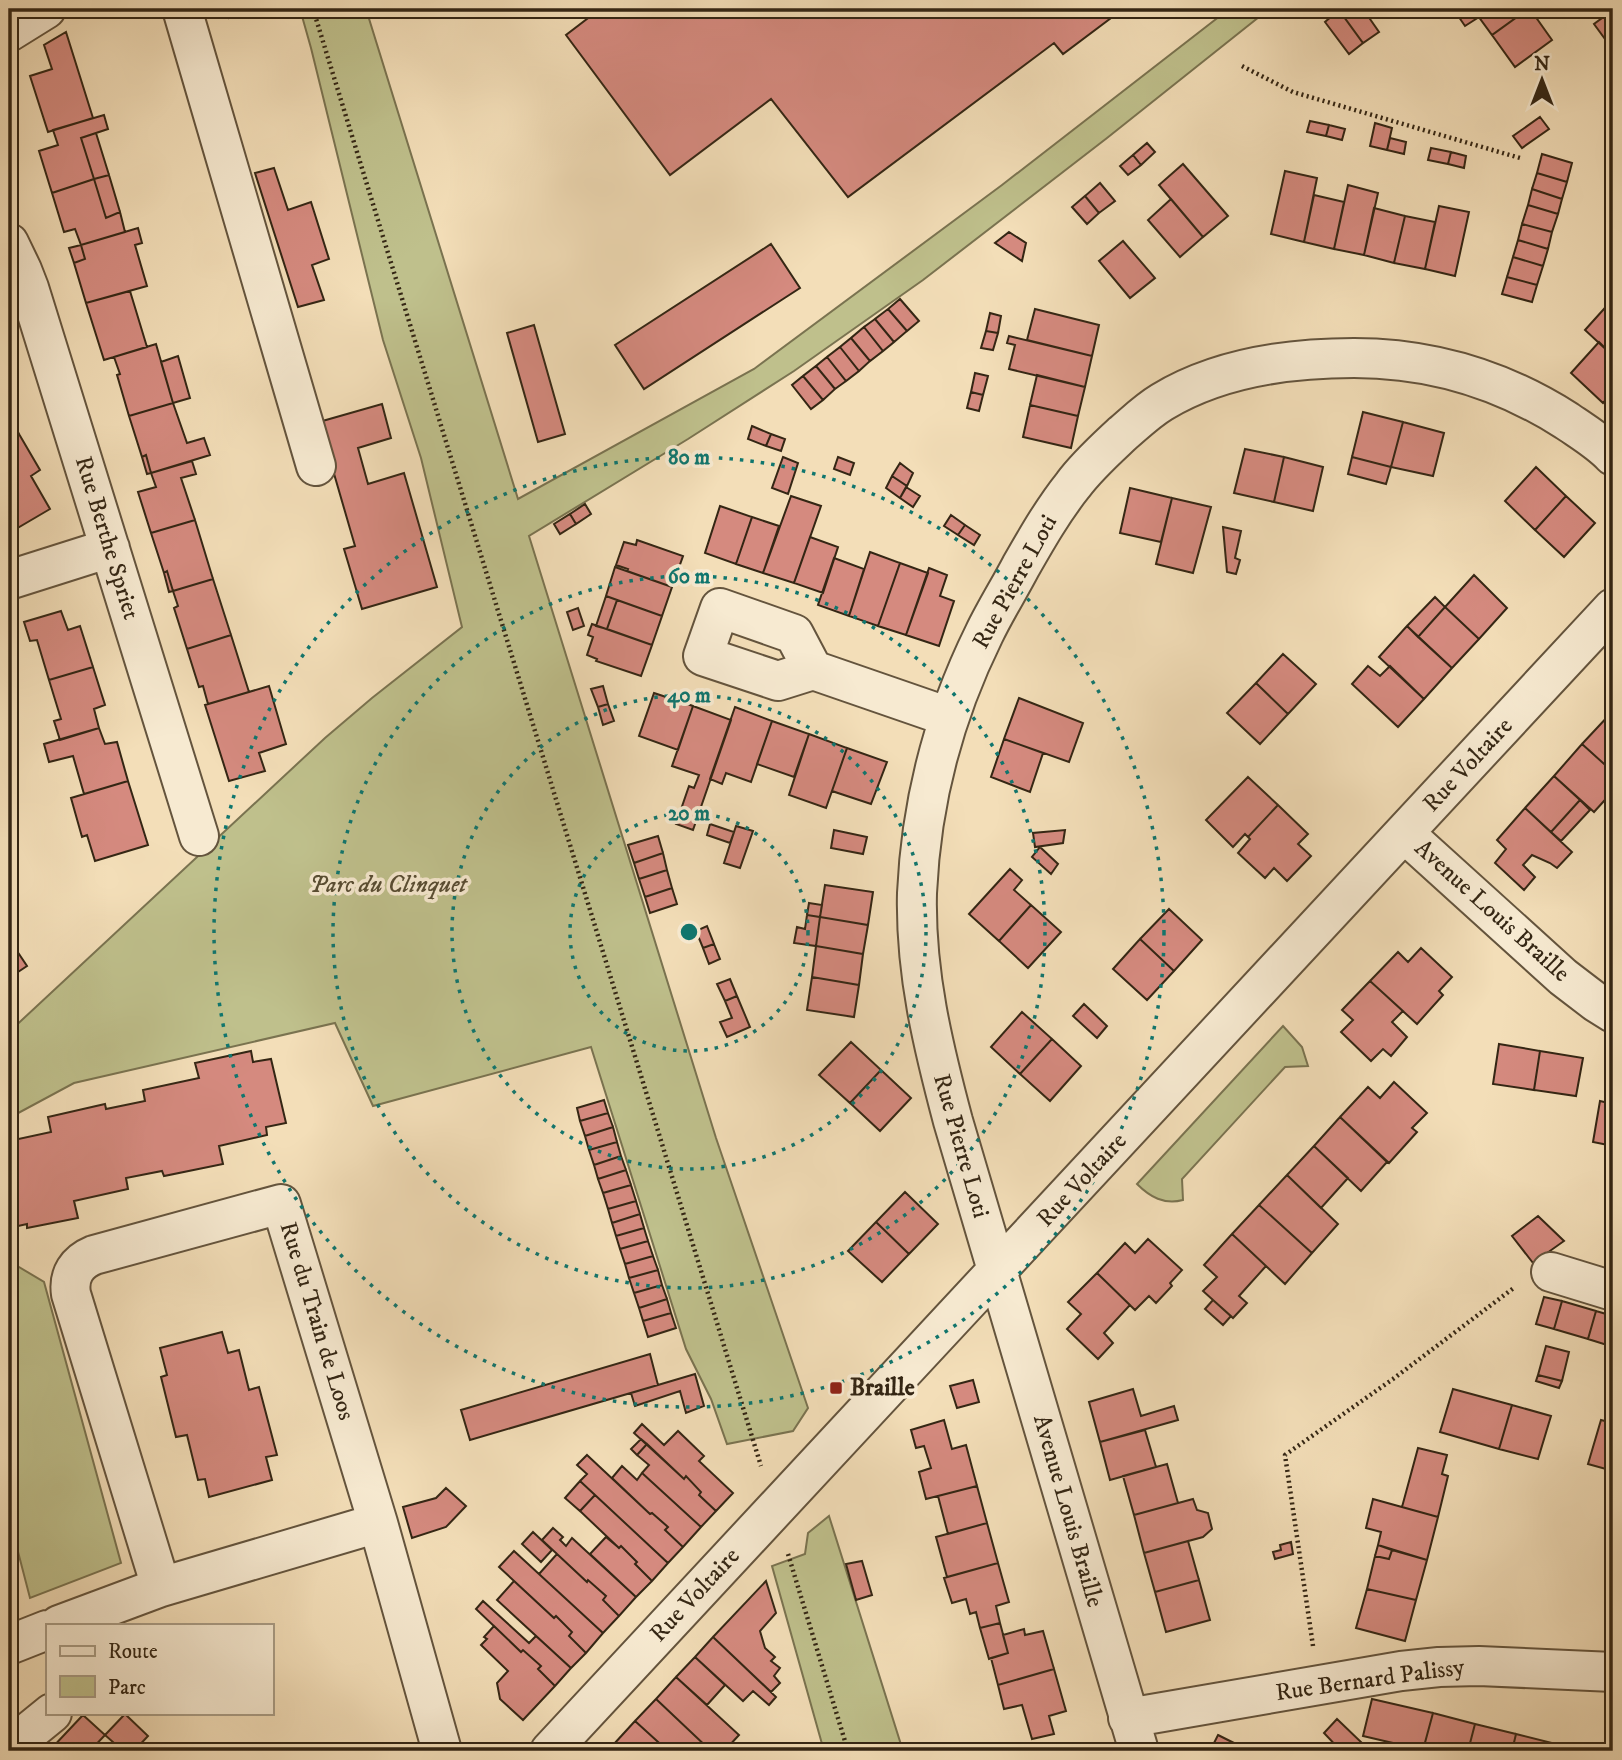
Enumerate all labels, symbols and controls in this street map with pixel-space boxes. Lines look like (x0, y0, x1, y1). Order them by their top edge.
north arrow (1506, 46, 1576, 116)
text: N (1534, 53, 1550, 76)
text: 80 m (668, 445, 710, 471)
street label: Rue Berthe Spriet (68, 453, 146, 624)
street label: Rue Pierre Loti (966, 510, 1064, 654)
text: 60 m (668, 564, 710, 590)
text: 40 m (667, 683, 711, 709)
street label: Rue Voltaire (1417, 712, 1519, 818)
text: 20 m (668, 801, 710, 827)
street label: Avenue Louis Braille (1408, 833, 1576, 989)
park label: Parc du Clinquet (309, 870, 468, 900)
centre of rings (677, 920, 701, 944)
street label: Rue Pierre Loti (926, 1070, 996, 1222)
street label: Rue Voltaire (1031, 1127, 1133, 1233)
street label: Rue du Train de Loos (273, 1218, 361, 1424)
place label: Braille (850, 1373, 915, 1403)
marker: Braille (828, 1380, 844, 1396)
street label: Avenue Louis Braille (1026, 1411, 1110, 1611)
street label: Rue Voltaire (644, 1542, 746, 1648)
legend (46, 1624, 273, 1714)
text: Route (108, 1639, 158, 1665)
street label: Rue Bernard Palissy (1274, 1652, 1467, 1708)
text: Parc (108, 1675, 146, 1701)

